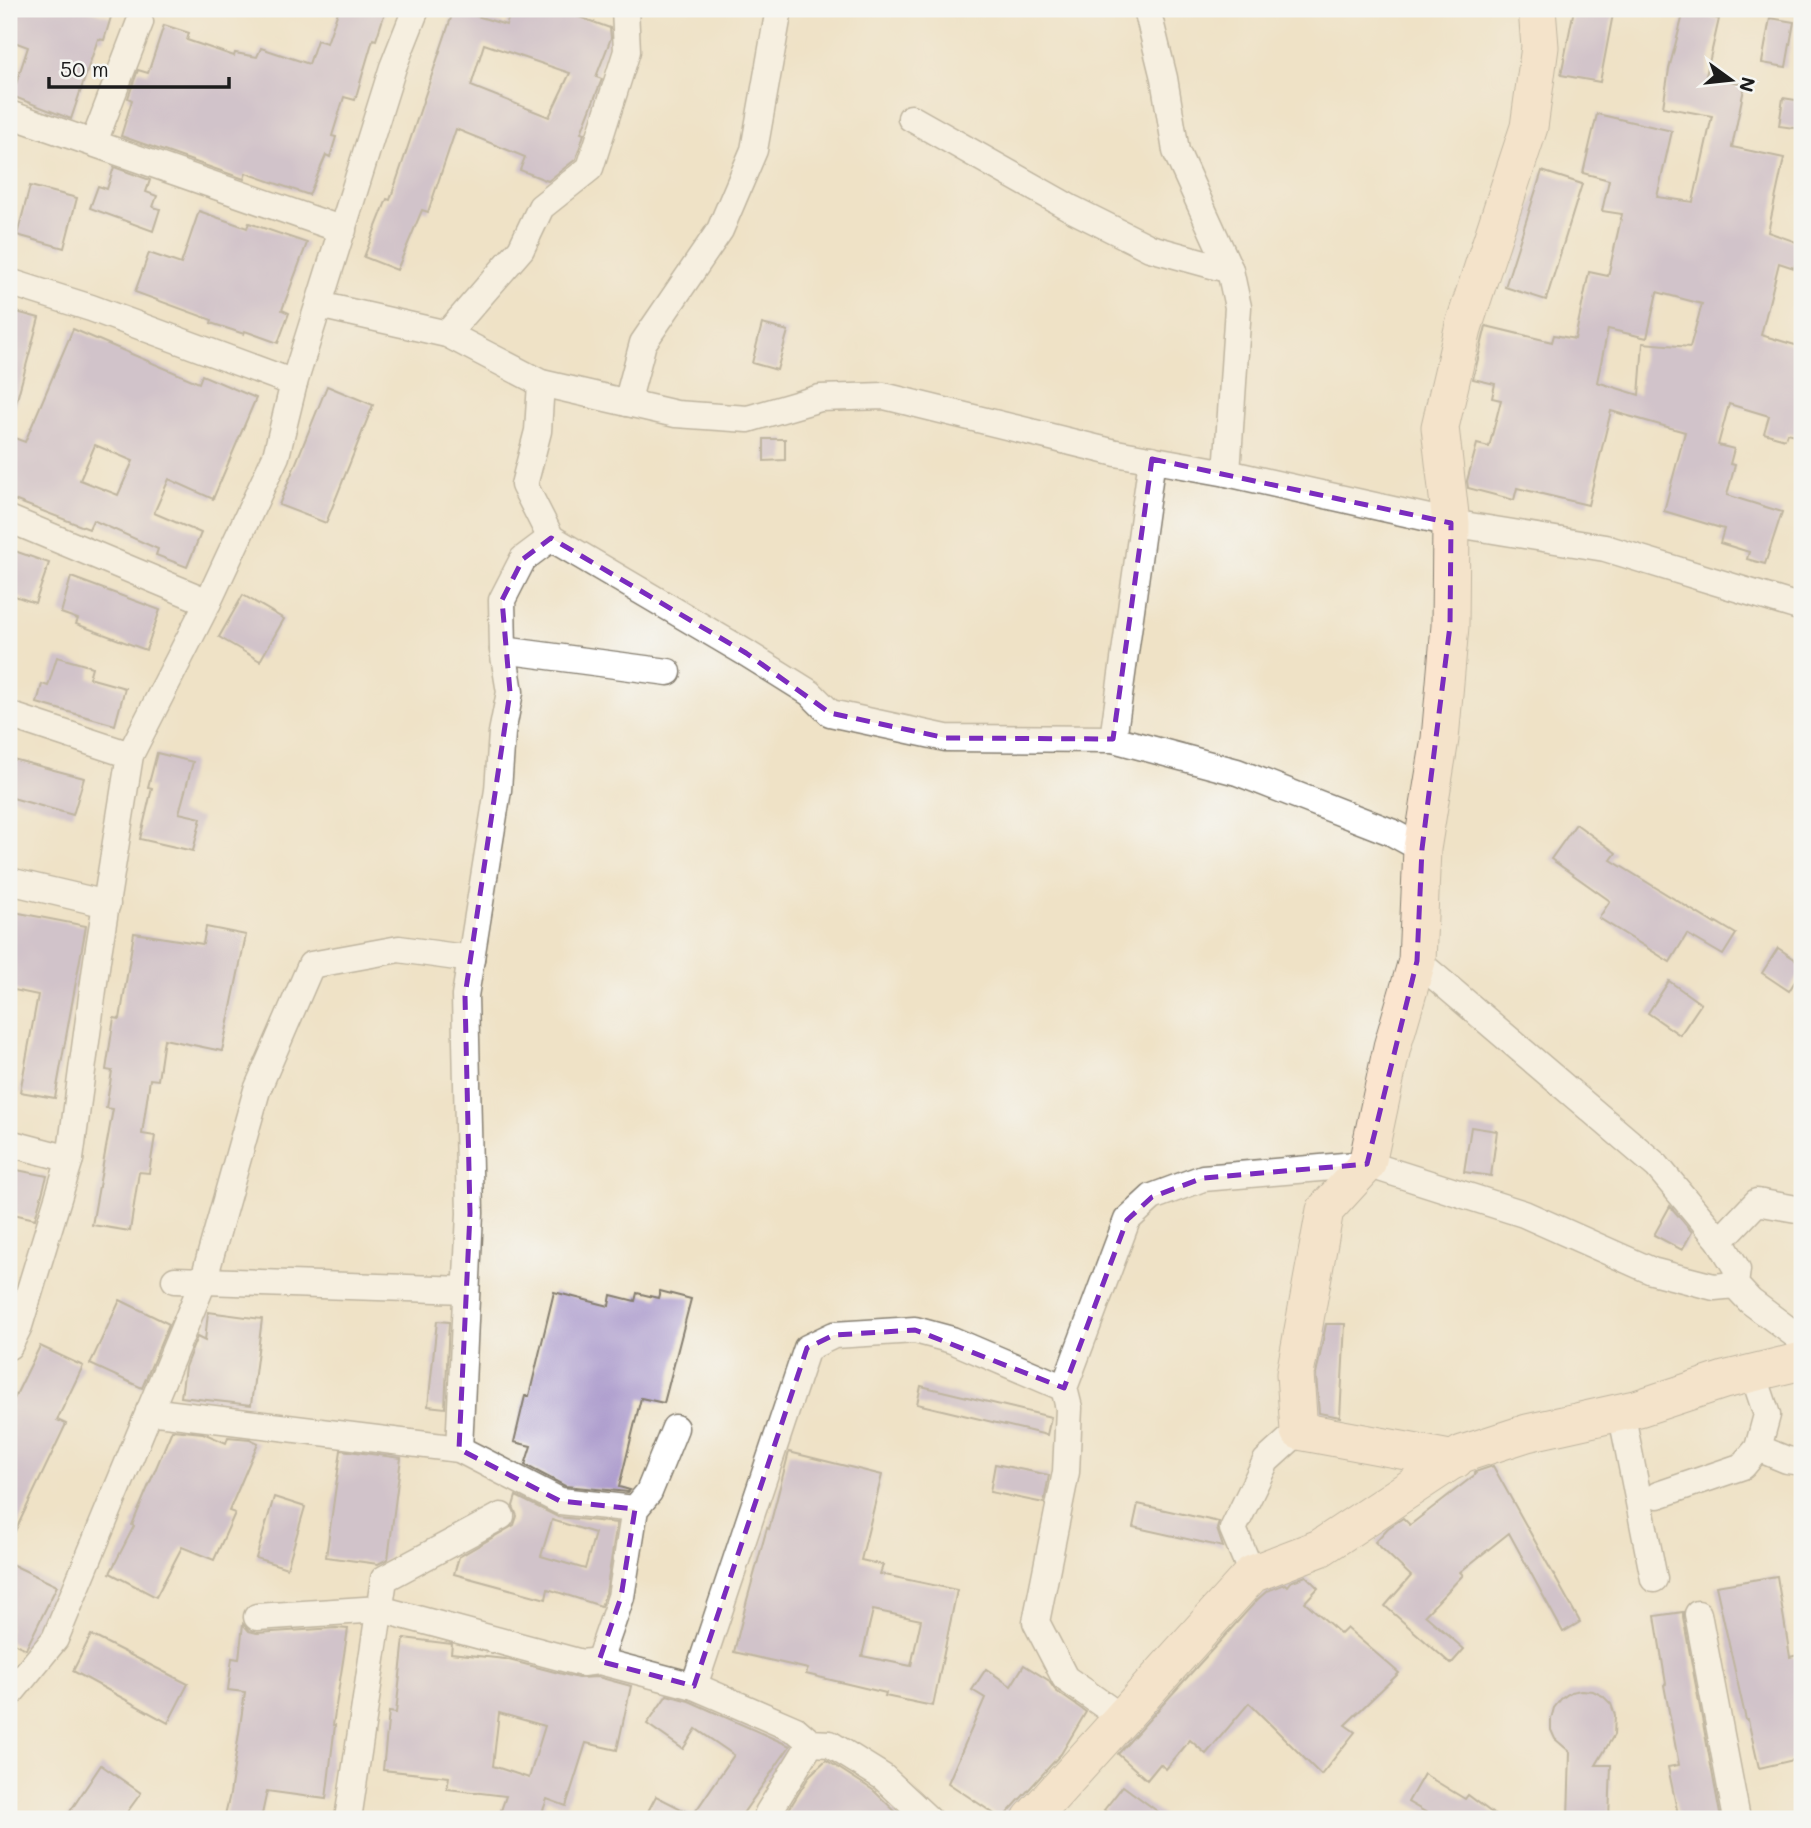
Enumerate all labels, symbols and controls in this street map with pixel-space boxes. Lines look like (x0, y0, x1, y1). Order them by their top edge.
scale bar (49, 46, 229, 90)
north arrow (1696, 46, 1766, 116)
text: 50 m (60, 55, 109, 82)
text: N (1734, 74, 1762, 95)

